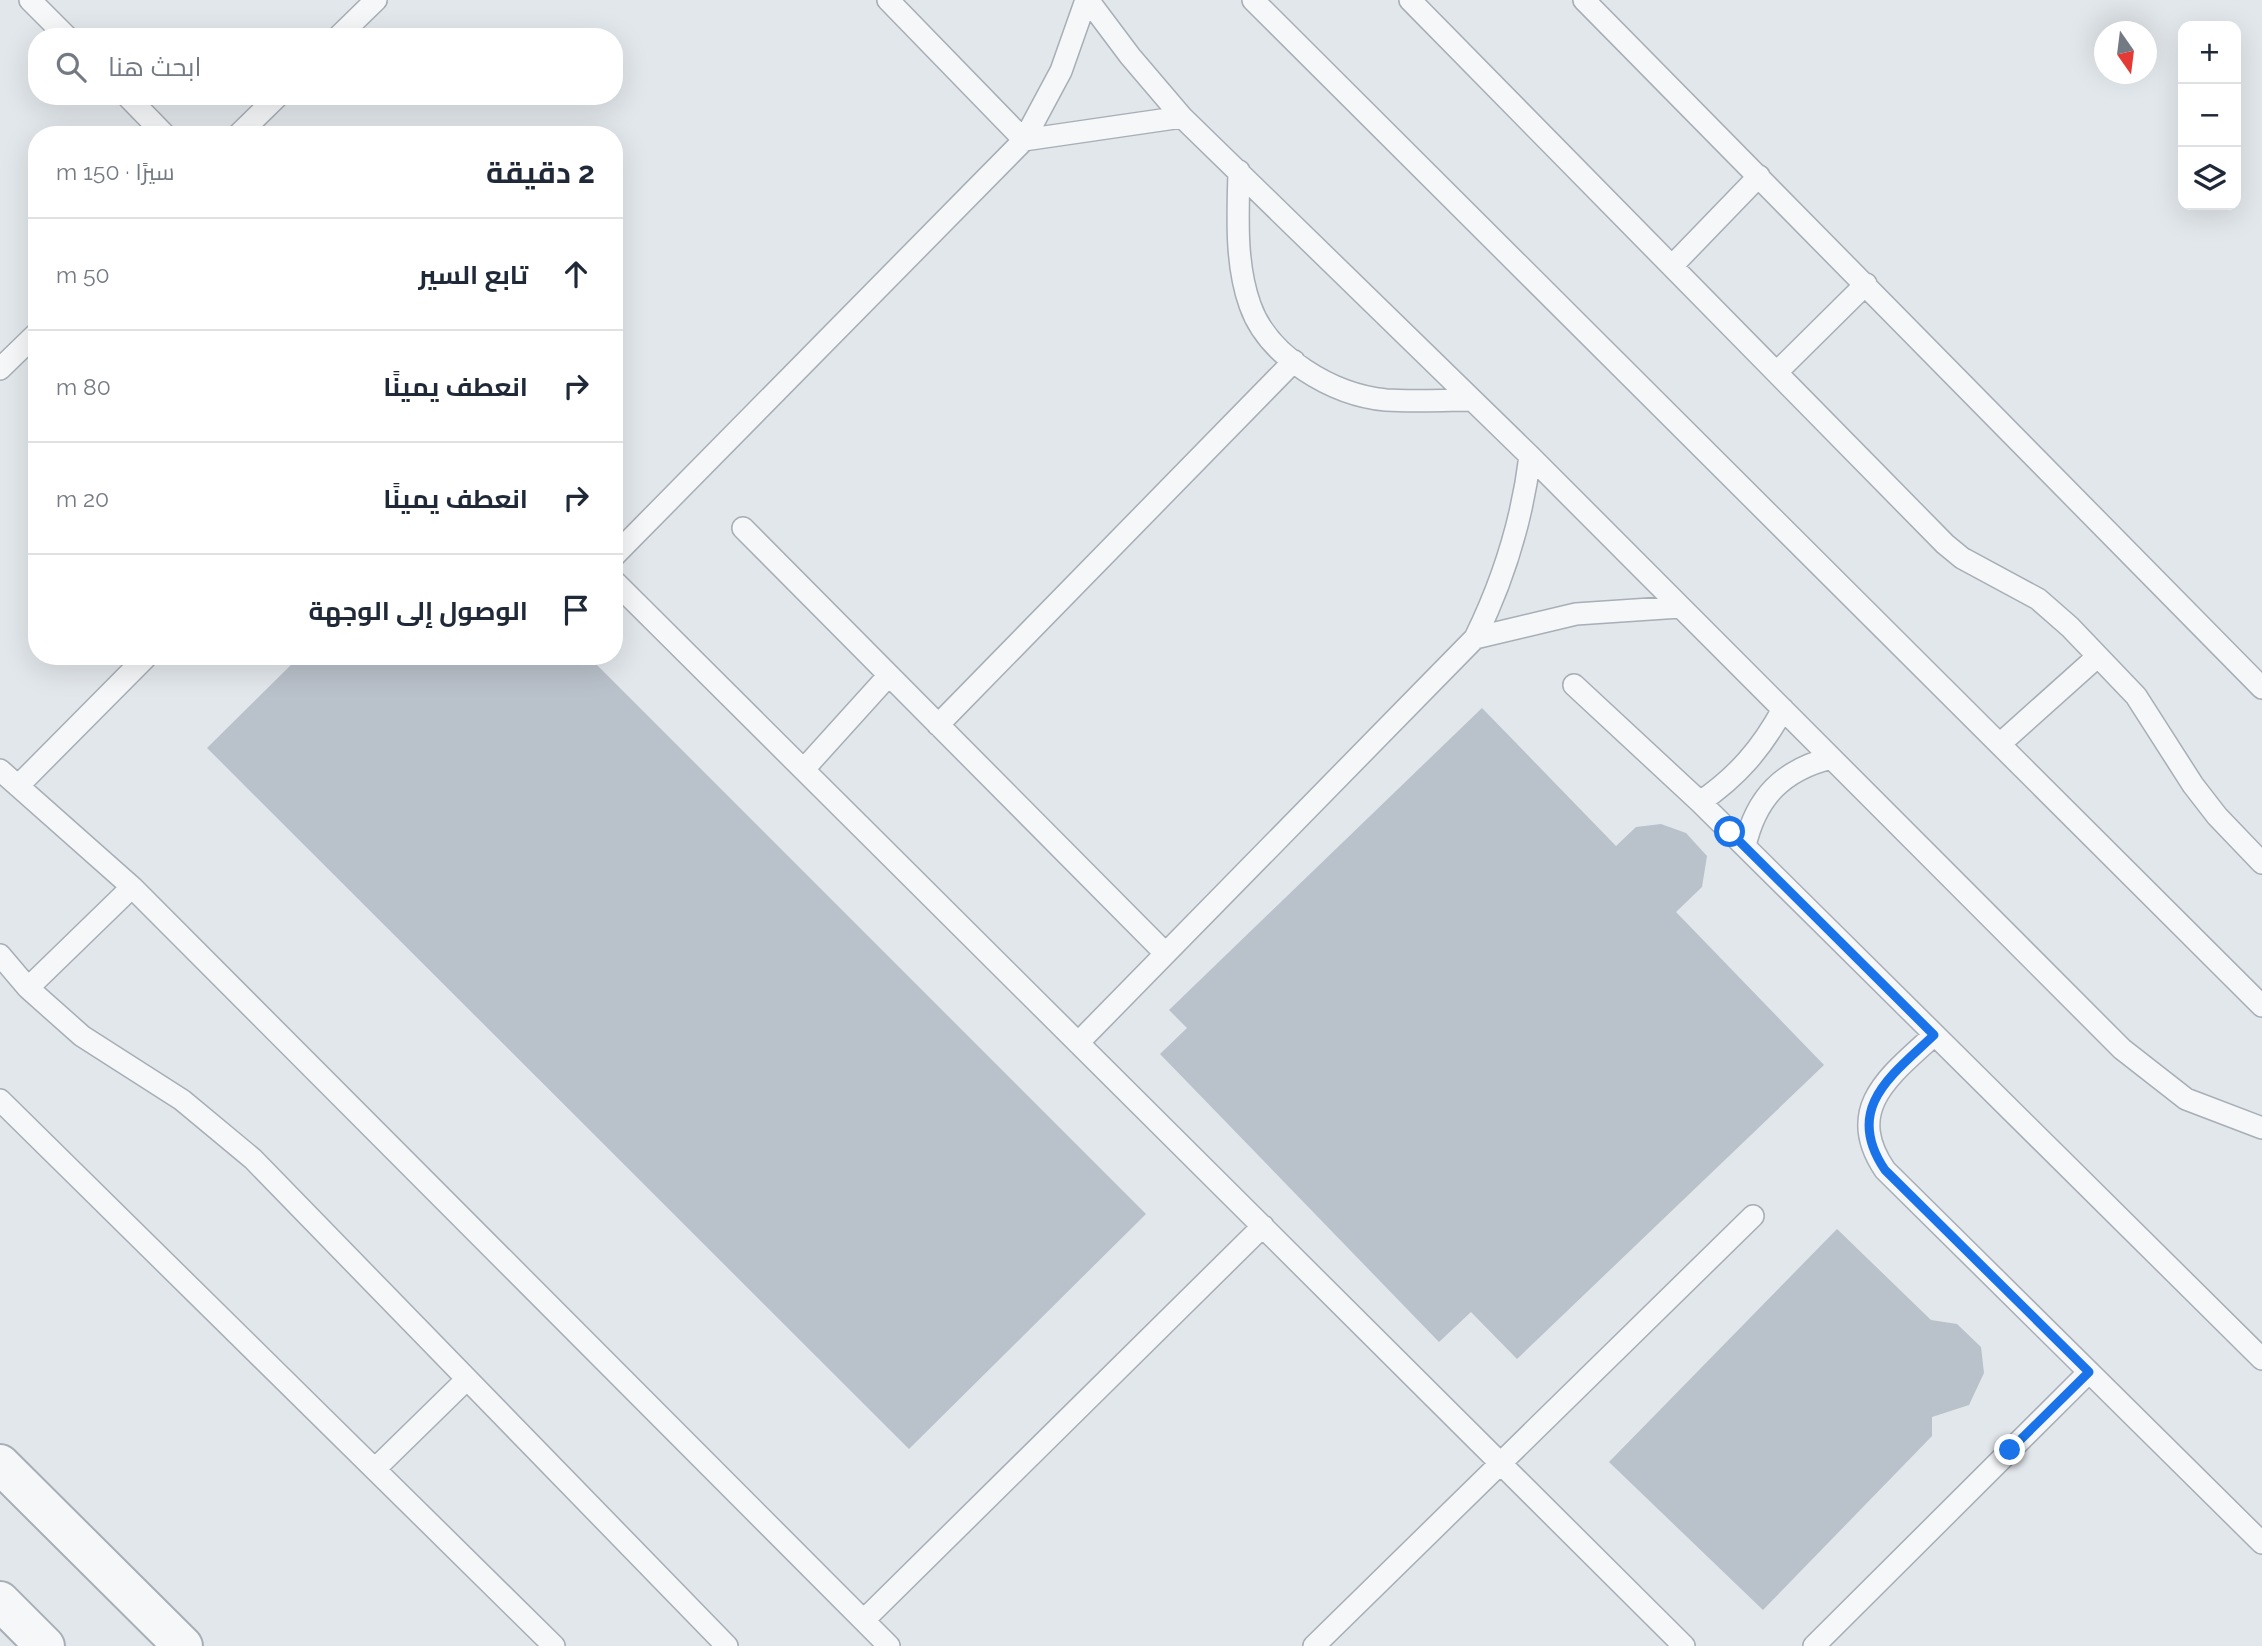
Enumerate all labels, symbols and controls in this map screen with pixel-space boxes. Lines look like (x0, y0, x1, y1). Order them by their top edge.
north arrow (2094, 21, 2157, 84)
map controls (2178, 21, 2241, 210)
button: + (2178, 21, 2241, 84)
search box (28, 28, 623, 105)
icon: search (52, 48, 90, 86)
text: ابحث هنا (108, 52, 202, 82)
button: − (2178, 84, 2241, 147)
button: layers (2178, 147, 2241, 210)
text: 2 دقيقة (486, 155, 595, 190)
text: سيرًا · 150 m (56, 158, 174, 185)
icon: ahead (557, 255, 595, 293)
text: تابع السير (418, 260, 528, 290)
text: 50 m (56, 261, 110, 288)
icon: right (557, 367, 595, 405)
text: انعطف يمينًا (383, 372, 528, 402)
text: 80 m (56, 373, 111, 400)
icon: right (557, 479, 595, 517)
text: انعطف يمينًا (383, 484, 528, 514)
text: 20 m (56, 485, 109, 512)
icon: arrive (557, 591, 595, 629)
text: الوصول إلى الوجهة (308, 596, 528, 626)
route start (1714, 816, 1745, 847)
route end (1994, 1434, 2025, 1465)

